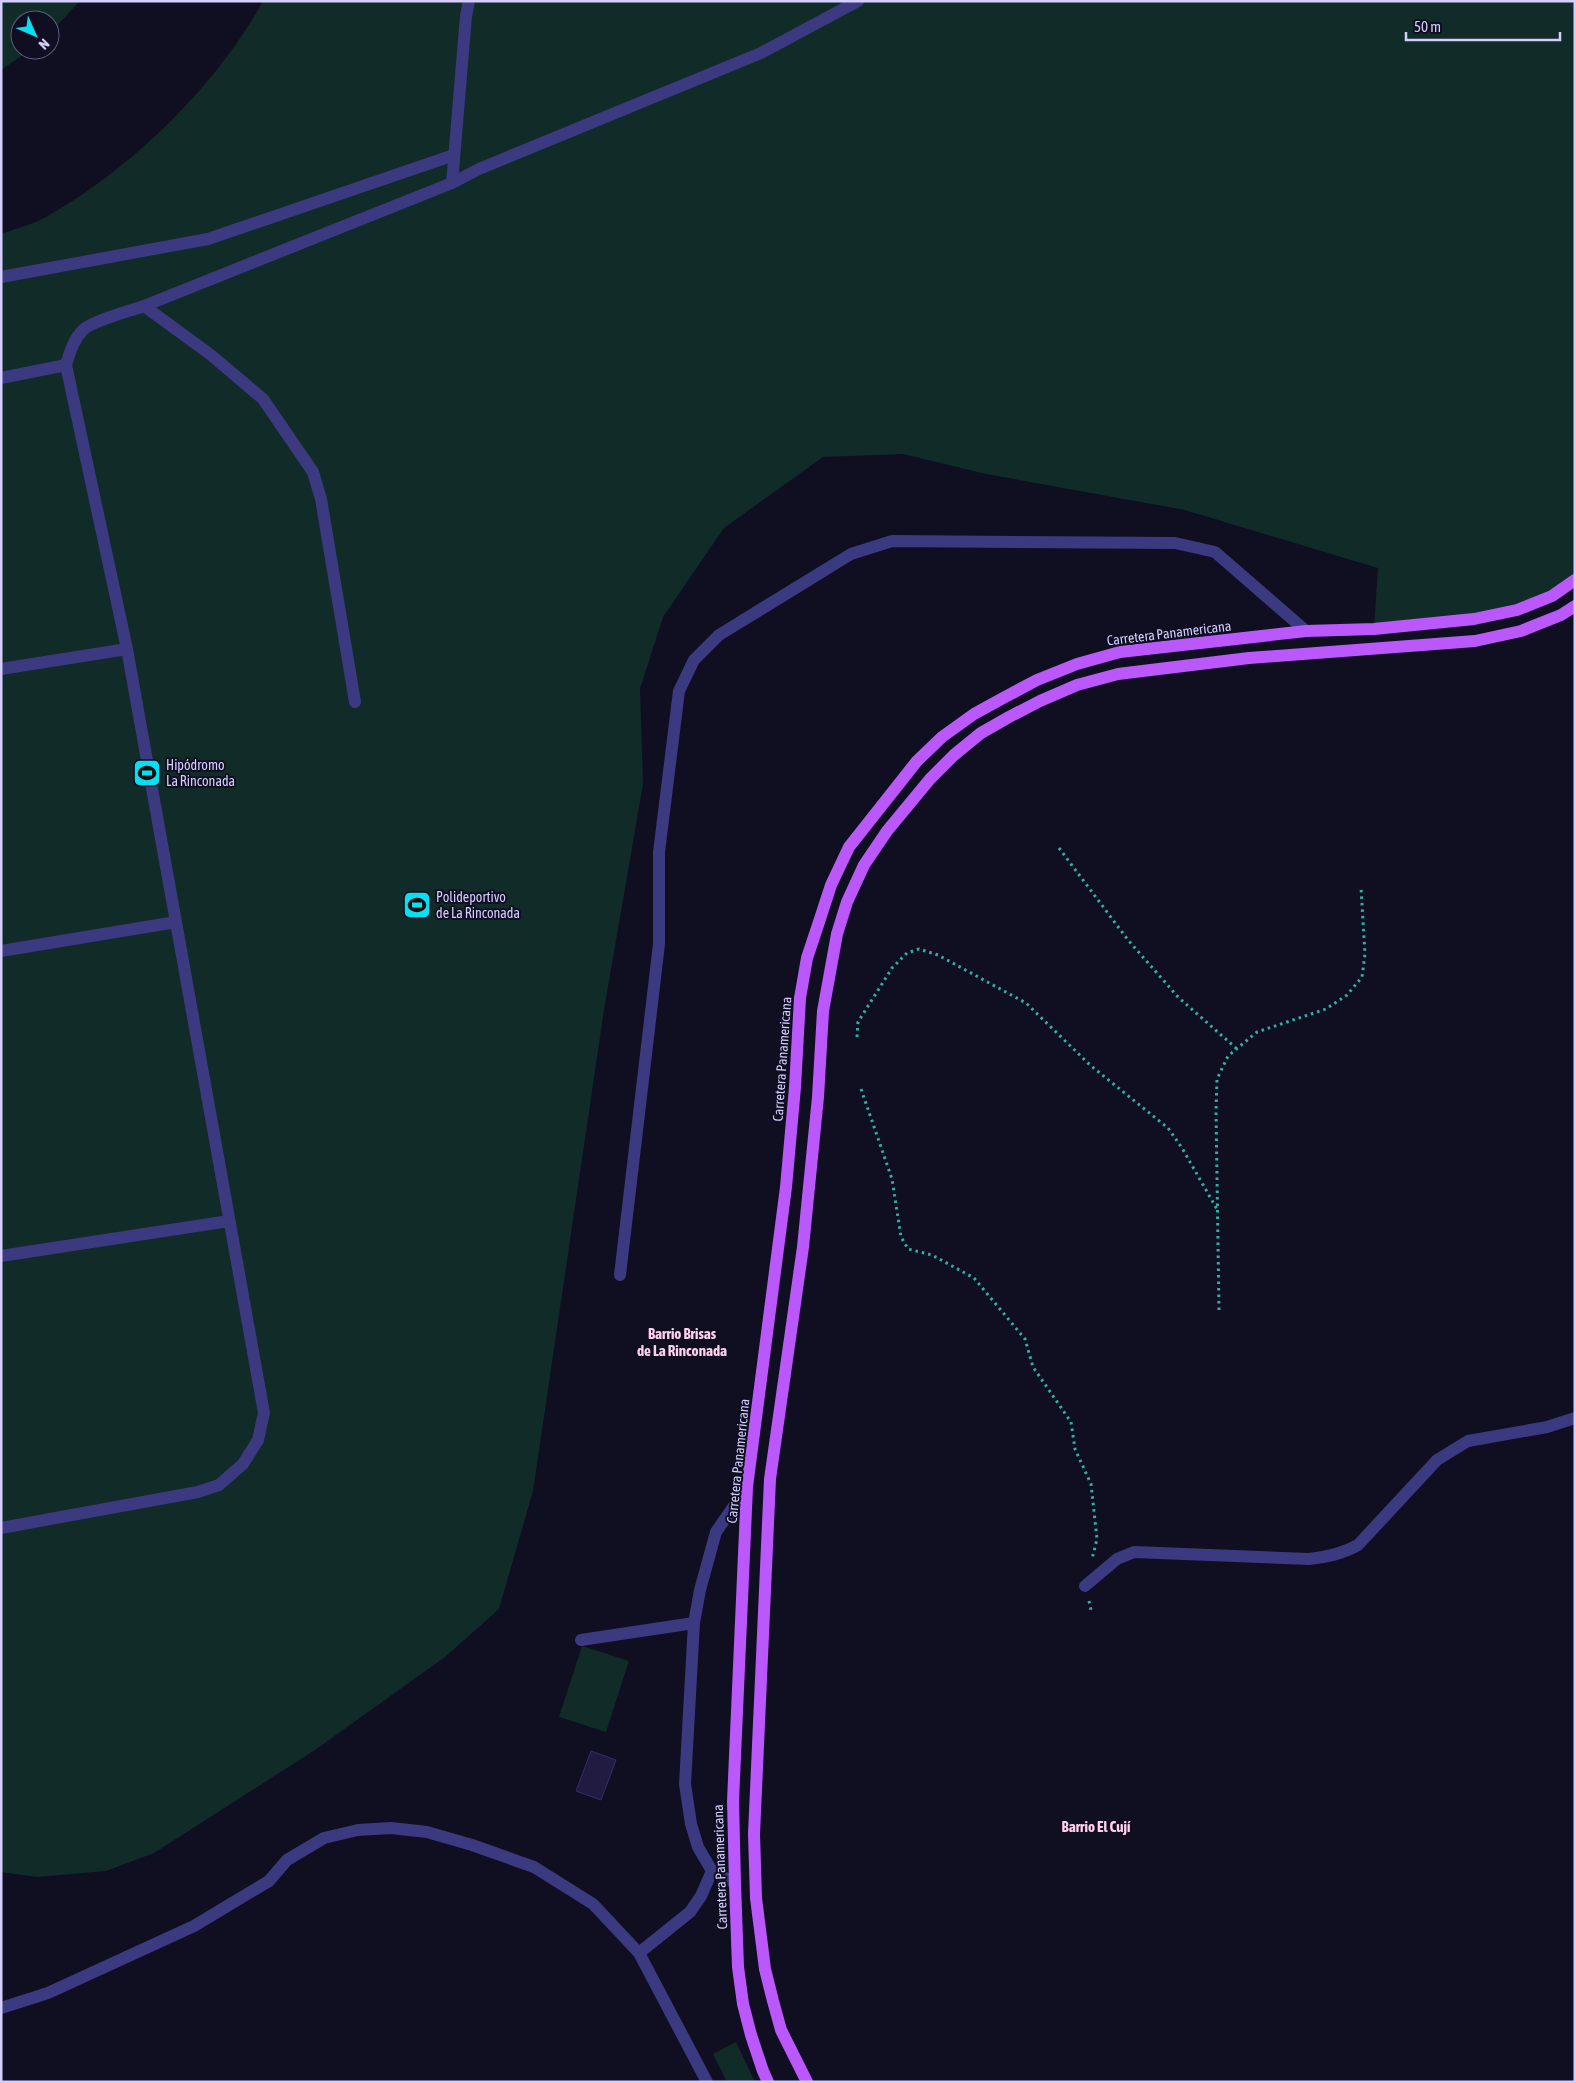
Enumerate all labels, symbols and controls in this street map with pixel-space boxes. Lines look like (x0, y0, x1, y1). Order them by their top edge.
north arrow (10, 10, 60, 60)
scale bar (1406, 10, 1560, 42)
text: 50 m (1414, 18, 1441, 35)
text: N (36, 36, 53, 53)
street label: Carretera Panamericana (1106, 617, 1232, 649)
place label: Hipódromo La Rinconada (166, 757, 235, 789)
sports icon: Hipódromo La Rinconada (132, 758, 162, 788)
place label: Polideportivo de La Rinconada (436, 889, 520, 921)
sports icon: Polideportivo de La Rinconada (402, 890, 432, 920)
street label: Carretera Panamericana (770, 996, 794, 1122)
district label: Barrio Brisas de La Rinconada (637, 1325, 727, 1359)
street label: Carretera Panamericana (724, 1398, 752, 1524)
street label: Carretera Panamericana (710, 1804, 730, 1930)
district label: Barrio El Cují (1062, 1818, 1131, 1835)

